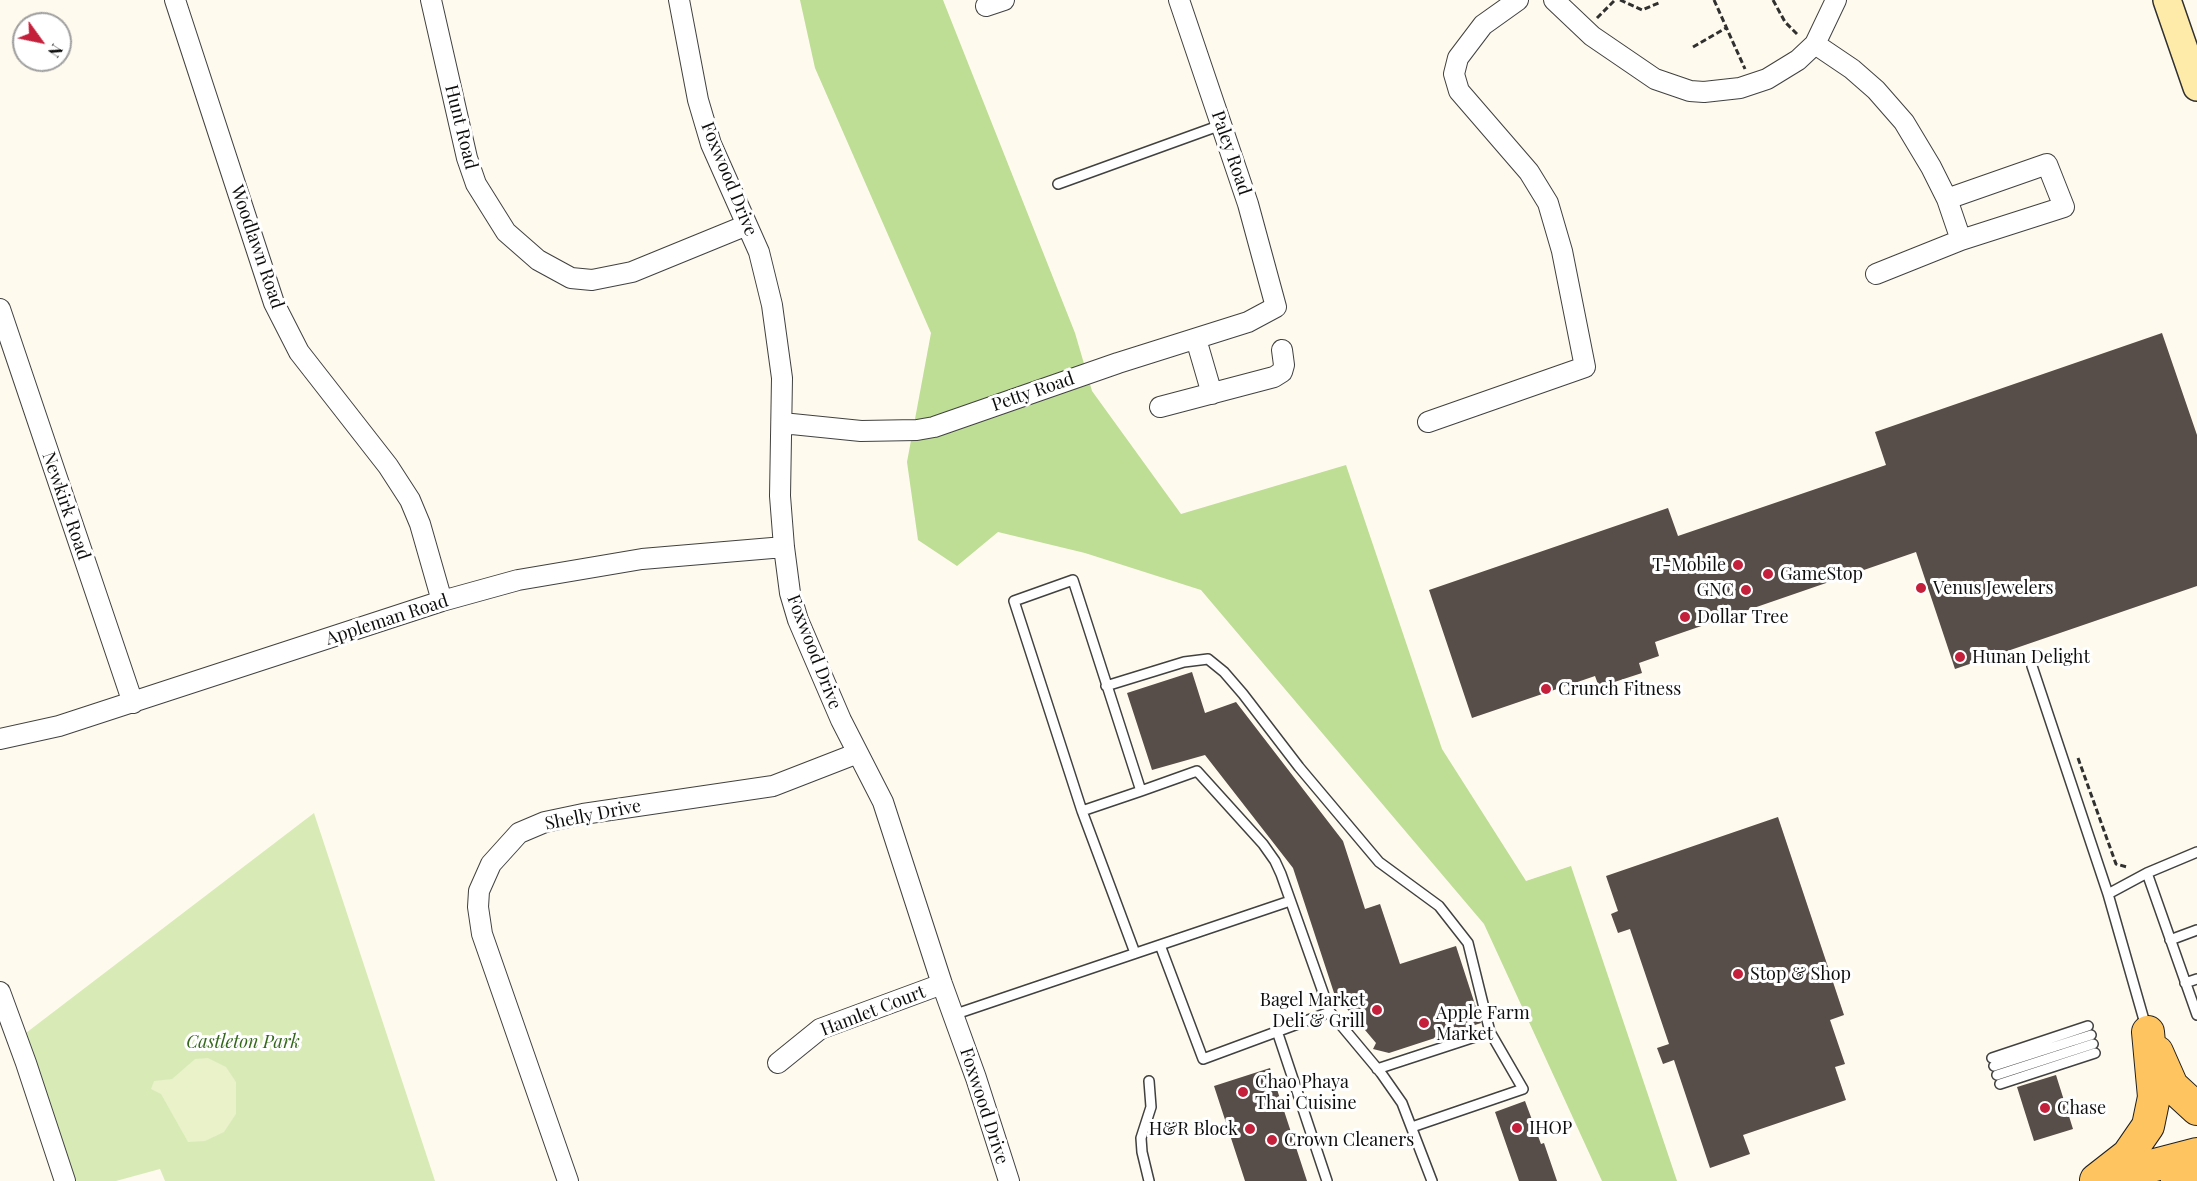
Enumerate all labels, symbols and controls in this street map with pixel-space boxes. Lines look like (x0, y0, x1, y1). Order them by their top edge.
north arrow (12, 12, 72, 72)
text: N (44, 40, 68, 62)
street label: Hunt Road (440, 82, 482, 172)
street label: Paley Road (1207, 108, 1255, 198)
street label: Foxwood Drive (696, 119, 762, 239)
street label: Woodlawn Road (226, 182, 288, 312)
street label: Petty Road (989, 368, 1077, 416)
street label: Newkirk Road (37, 449, 95, 563)
place label: T-Mobile (1652, 554, 1726, 576)
marker: T-Mobile (1731, 558, 1745, 572)
place label: GameStop (1780, 563, 1863, 585)
marker: GameStop (1761, 567, 1775, 581)
place label: Venus Jewelers (1933, 577, 2054, 599)
place label: GNC (1696, 579, 1734, 601)
marker: Venus Jewelers (1914, 581, 1928, 595)
marker: GNC (1739, 583, 1753, 597)
street label: Appleman Road (323, 590, 451, 650)
street label: Foxwood Drive (782, 592, 846, 712)
place label: Dollar Tree (1697, 606, 1788, 628)
marker: Dollar Tree (1678, 610, 1692, 624)
place label: Hunan Delight (1972, 646, 2090, 668)
marker: Hunan Delight (1953, 650, 1967, 664)
place label: Crunch Fitness (1558, 678, 1681, 700)
marker: Crunch Fitness (1539, 682, 1553, 696)
street label: Shelly Drive (543, 795, 643, 835)
place label: Stop & Shop (1750, 963, 1851, 985)
marker: Stop & Shop (1731, 967, 1745, 981)
street label: Hamlet Court (818, 981, 928, 1041)
place label: Bagel Market Deli & Grill (1260, 989, 1365, 1032)
place label: Apple Farm Market (1436, 1002, 1530, 1044)
marker: Bagel Market Deli & Grill (1370, 1003, 1384, 1017)
marker: Apple Farm Market (1417, 1016, 1431, 1030)
park label: Castleton Park (186, 1031, 300, 1053)
street label: Foxwood Drive (955, 1045, 1013, 1167)
place label: Chao Phaya Thai Cuisine (1255, 1071, 1357, 1114)
marker: Chao Phaya Thai Cuisine (1236, 1085, 1250, 1099)
place label: Chase (2057, 1097, 2106, 1119)
marker: Chase (2038, 1101, 2052, 1115)
place label: IHOP (1529, 1117, 1572, 1139)
place label: H&R Block (1149, 1118, 1238, 1140)
marker: IHOP (1510, 1121, 1524, 1135)
marker: H&R Block (1243, 1122, 1257, 1136)
place label: Crown Cleaners (1284, 1129, 1414, 1151)
marker: Crown Cleaners (1265, 1133, 1279, 1147)

